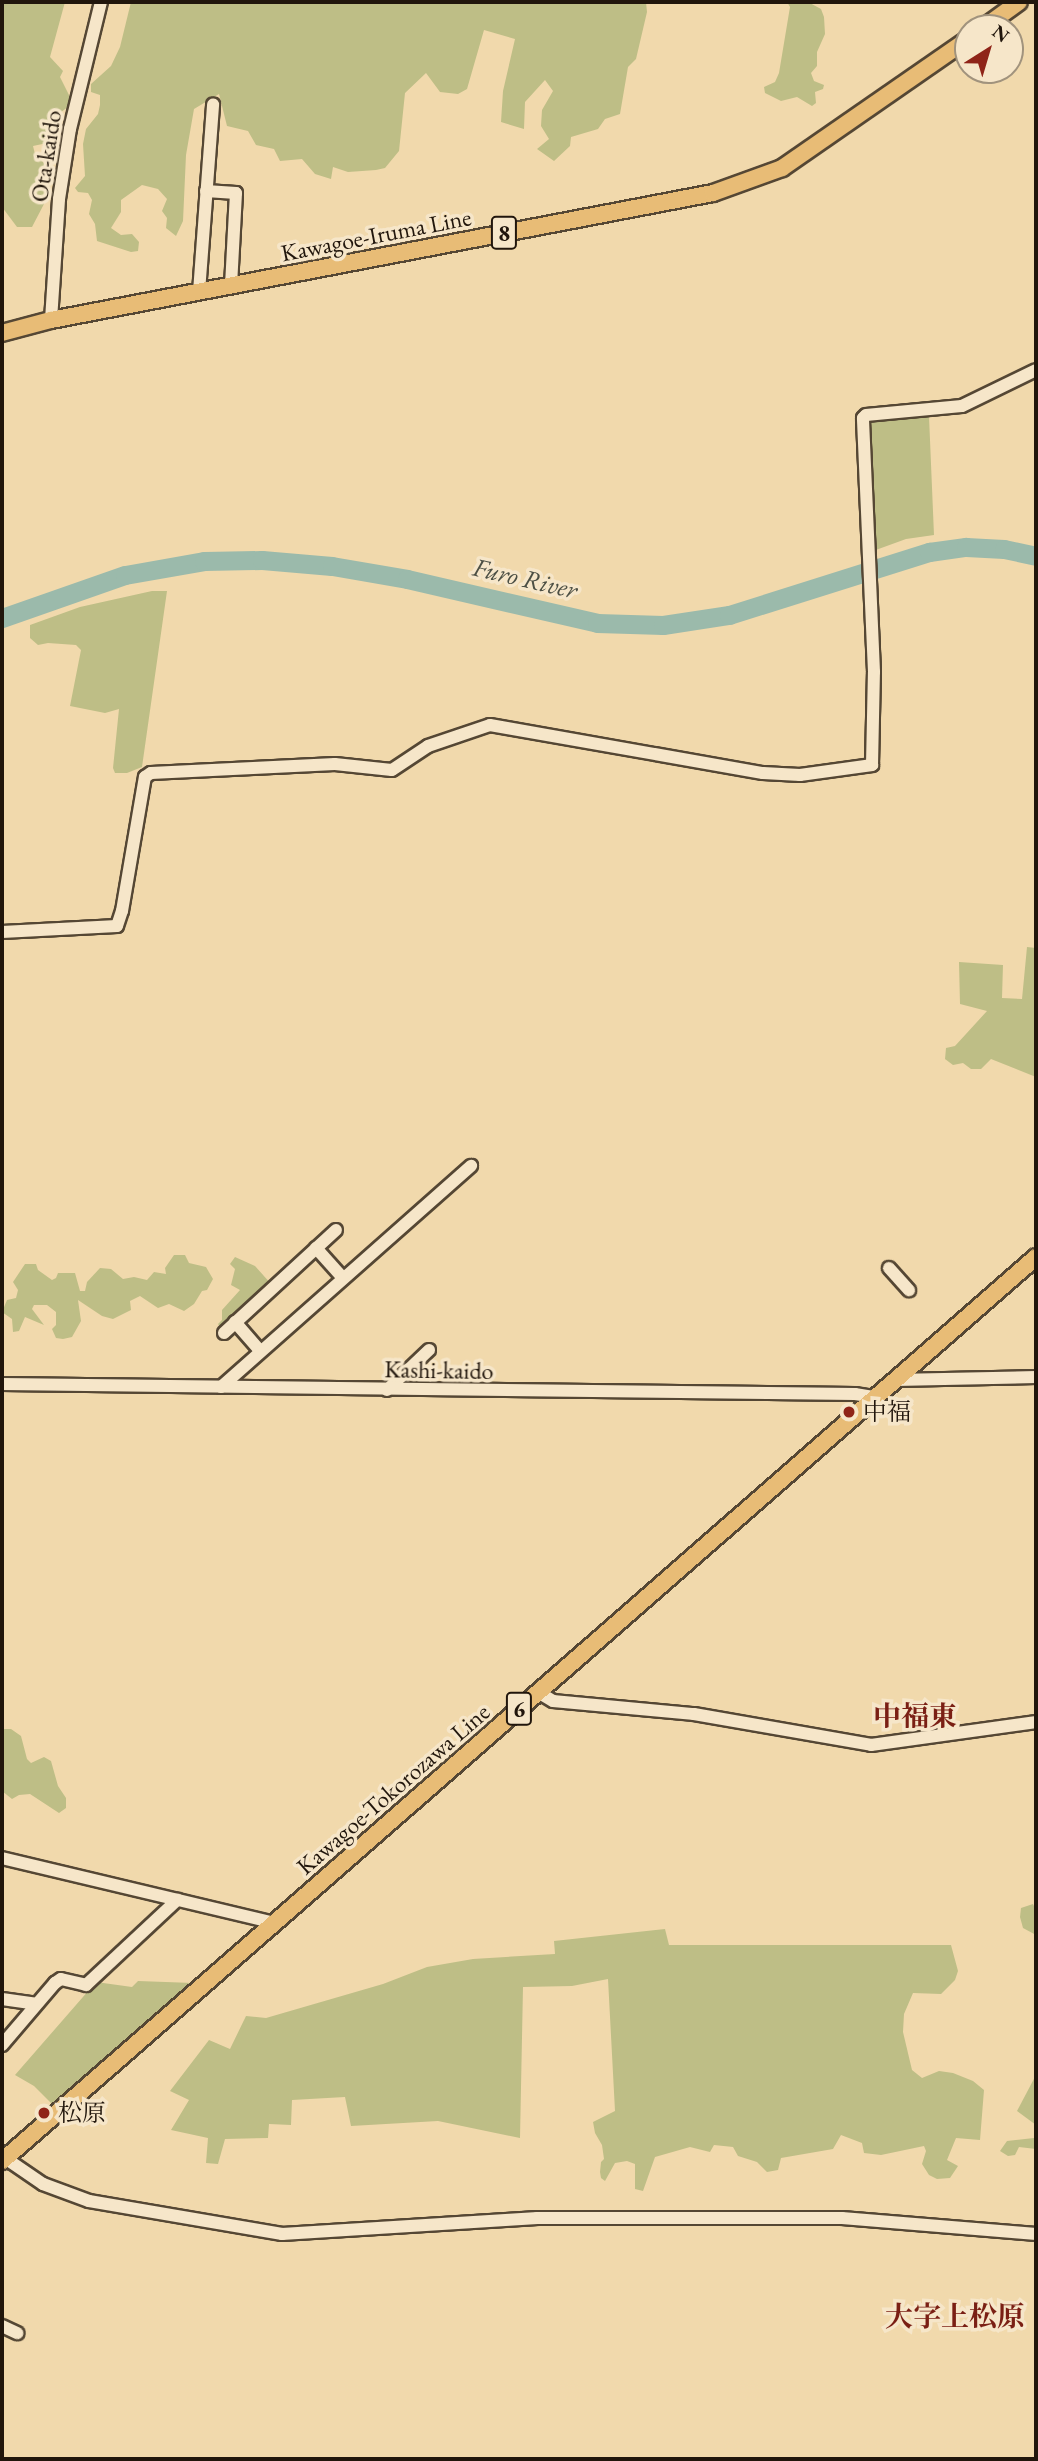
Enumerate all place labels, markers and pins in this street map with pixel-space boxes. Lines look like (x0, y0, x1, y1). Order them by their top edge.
place label: 中福 (863, 1398, 911, 1426)
marker: 中福 (841, 1404, 857, 1420)
place label: 松原 (58, 2099, 106, 2127)
marker: 松原 (36, 2105, 52, 2121)

